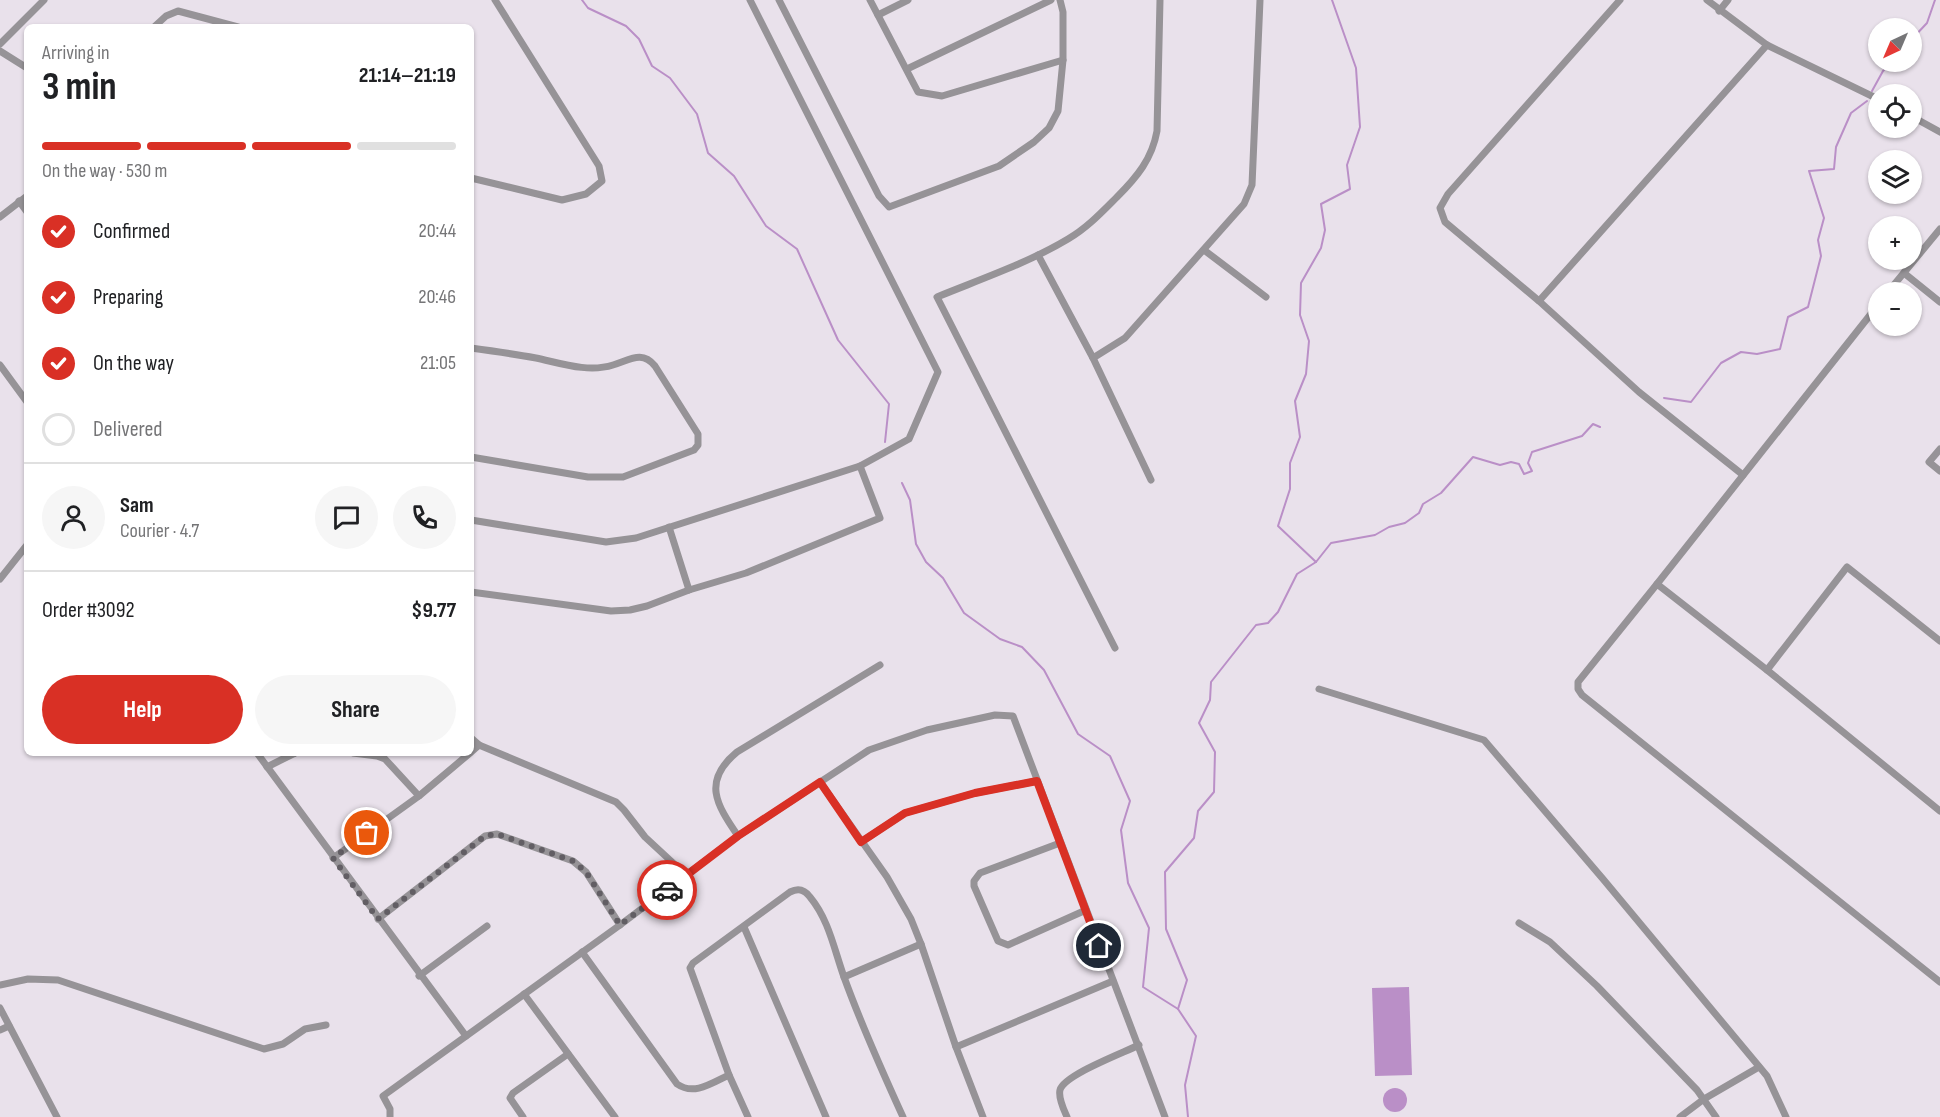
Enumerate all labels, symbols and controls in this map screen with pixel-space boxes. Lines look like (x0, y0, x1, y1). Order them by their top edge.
north arrow (1868, 18, 1922, 72)
map controls (1868, 18, 1922, 336)
text: Arriving in (42, 41, 110, 65)
text: 21:14–21:19 (359, 62, 456, 89)
text: 3 min (42, 64, 117, 111)
button: locate (1868, 84, 1922, 138)
button: layers (1868, 150, 1922, 204)
text: On the way · 530 m (42, 159, 167, 183)
icon: check (42, 215, 75, 248)
button: + (1868, 216, 1922, 270)
text: Confirmed (93, 218, 170, 245)
text: 20:44 (419, 219, 456, 243)
icon: check (42, 281, 75, 314)
button: − (1868, 282, 1922, 336)
text: Preparing (93, 284, 163, 311)
text: 20:46 (418, 285, 456, 309)
icon: check (42, 347, 75, 380)
text: On the way (93, 350, 174, 377)
text: 21:05 (420, 351, 456, 375)
text: Delivered (93, 416, 162, 443)
button: person (42, 486, 105, 549)
button: chat (315, 486, 378, 549)
button: phone (393, 486, 456, 549)
text: Sam (120, 492, 154, 519)
text: Courier · 4.7 (120, 519, 199, 543)
text: Order #3092 (42, 597, 135, 624)
text: $9.77 (411, 597, 456, 624)
button: Help (42, 675, 243, 744)
button: Share (255, 675, 456, 744)
pin (341, 807, 392, 858)
icon: bag (350, 816, 383, 849)
courier (637, 860, 697, 920)
icon: car (651, 874, 684, 907)
pin (1073, 920, 1124, 971)
icon: home (1082, 929, 1115, 962)

